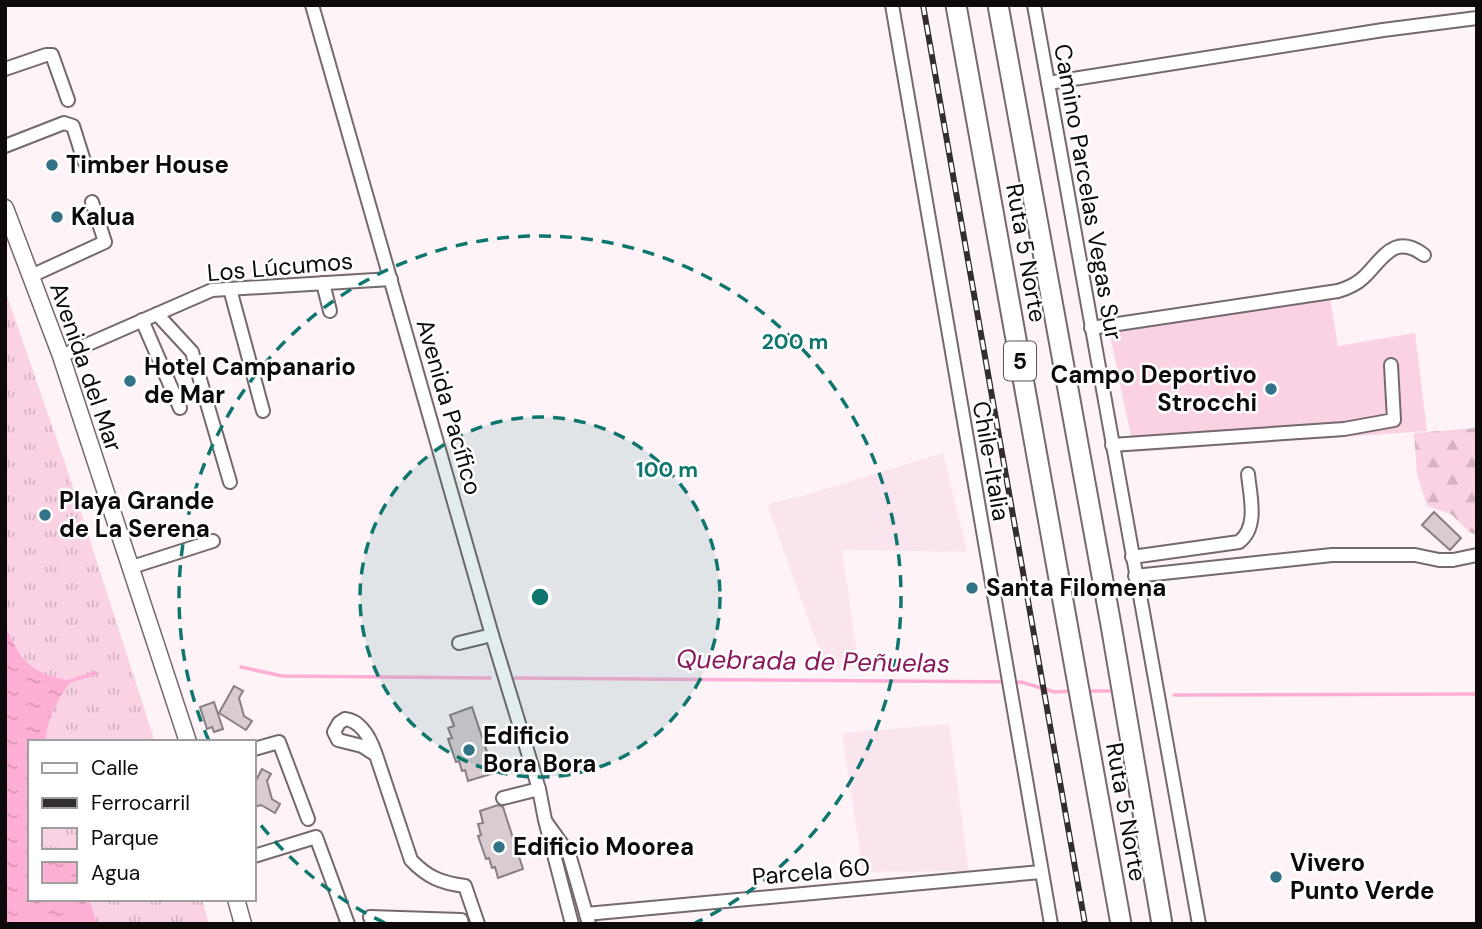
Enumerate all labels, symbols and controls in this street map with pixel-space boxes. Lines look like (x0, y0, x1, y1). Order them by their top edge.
street label: Camino Parcelas Vegas Sur (1047, 41, 1130, 343)
place label: Timber House (66, 149, 229, 180)
marker: Timber House (44, 157, 60, 173)
street label: Ruta 5 Norte (999, 181, 1054, 325)
place label: Kalua (71, 201, 135, 232)
marker: Kalua (49, 209, 65, 225)
street label: Los Lúcumos (206, 245, 354, 288)
street label: Avenida del Mar (43, 278, 130, 456)
street label: Avenida Pacífico (410, 315, 489, 498)
text: 200 m (762, 328, 828, 356)
road number: 5 (1004, 342, 1036, 380)
place label: Hotel Campanario de Mar (144, 351, 356, 410)
place label: Campo Deportivo Strocchi (1050, 359, 1257, 418)
marker: Hotel Campanario de Mar (122, 373, 138, 389)
marker: Campo Deportivo Strocchi (1263, 381, 1279, 397)
street label: Chile-Italia (966, 399, 1017, 523)
text: 100 m (636, 456, 698, 484)
place label: Playa Grande de La Serena (59, 485, 215, 544)
marker: Playa Grande de La Serena (37, 507, 53, 523)
place label: Santa Filomena (986, 572, 1166, 603)
marker: Santa Filomena (964, 580, 980, 596)
centre of rings (528, 585, 552, 609)
water label: Quebrada de Peñuelas (676, 642, 950, 680)
place label: Edificio Bora Bora (483, 720, 596, 779)
legend (28, 740, 256, 901)
street label: Ruta 5 Norte (1099, 740, 1154, 884)
marker: Edificio Bora Bora (461, 742, 477, 758)
text: Calle (91, 754, 139, 782)
text: Ferrocarril (91, 789, 190, 817)
text: Parque (91, 824, 159, 852)
place label: Edificio Moorea (513, 831, 694, 862)
marker: Edificio Moorea (491, 839, 507, 855)
place label: Vivero Punto Verde (1290, 847, 1434, 906)
street label: Parcela 60 (751, 851, 871, 892)
text: Agua (91, 859, 140, 887)
marker: Vivero Punto Verde (1268, 869, 1284, 885)

